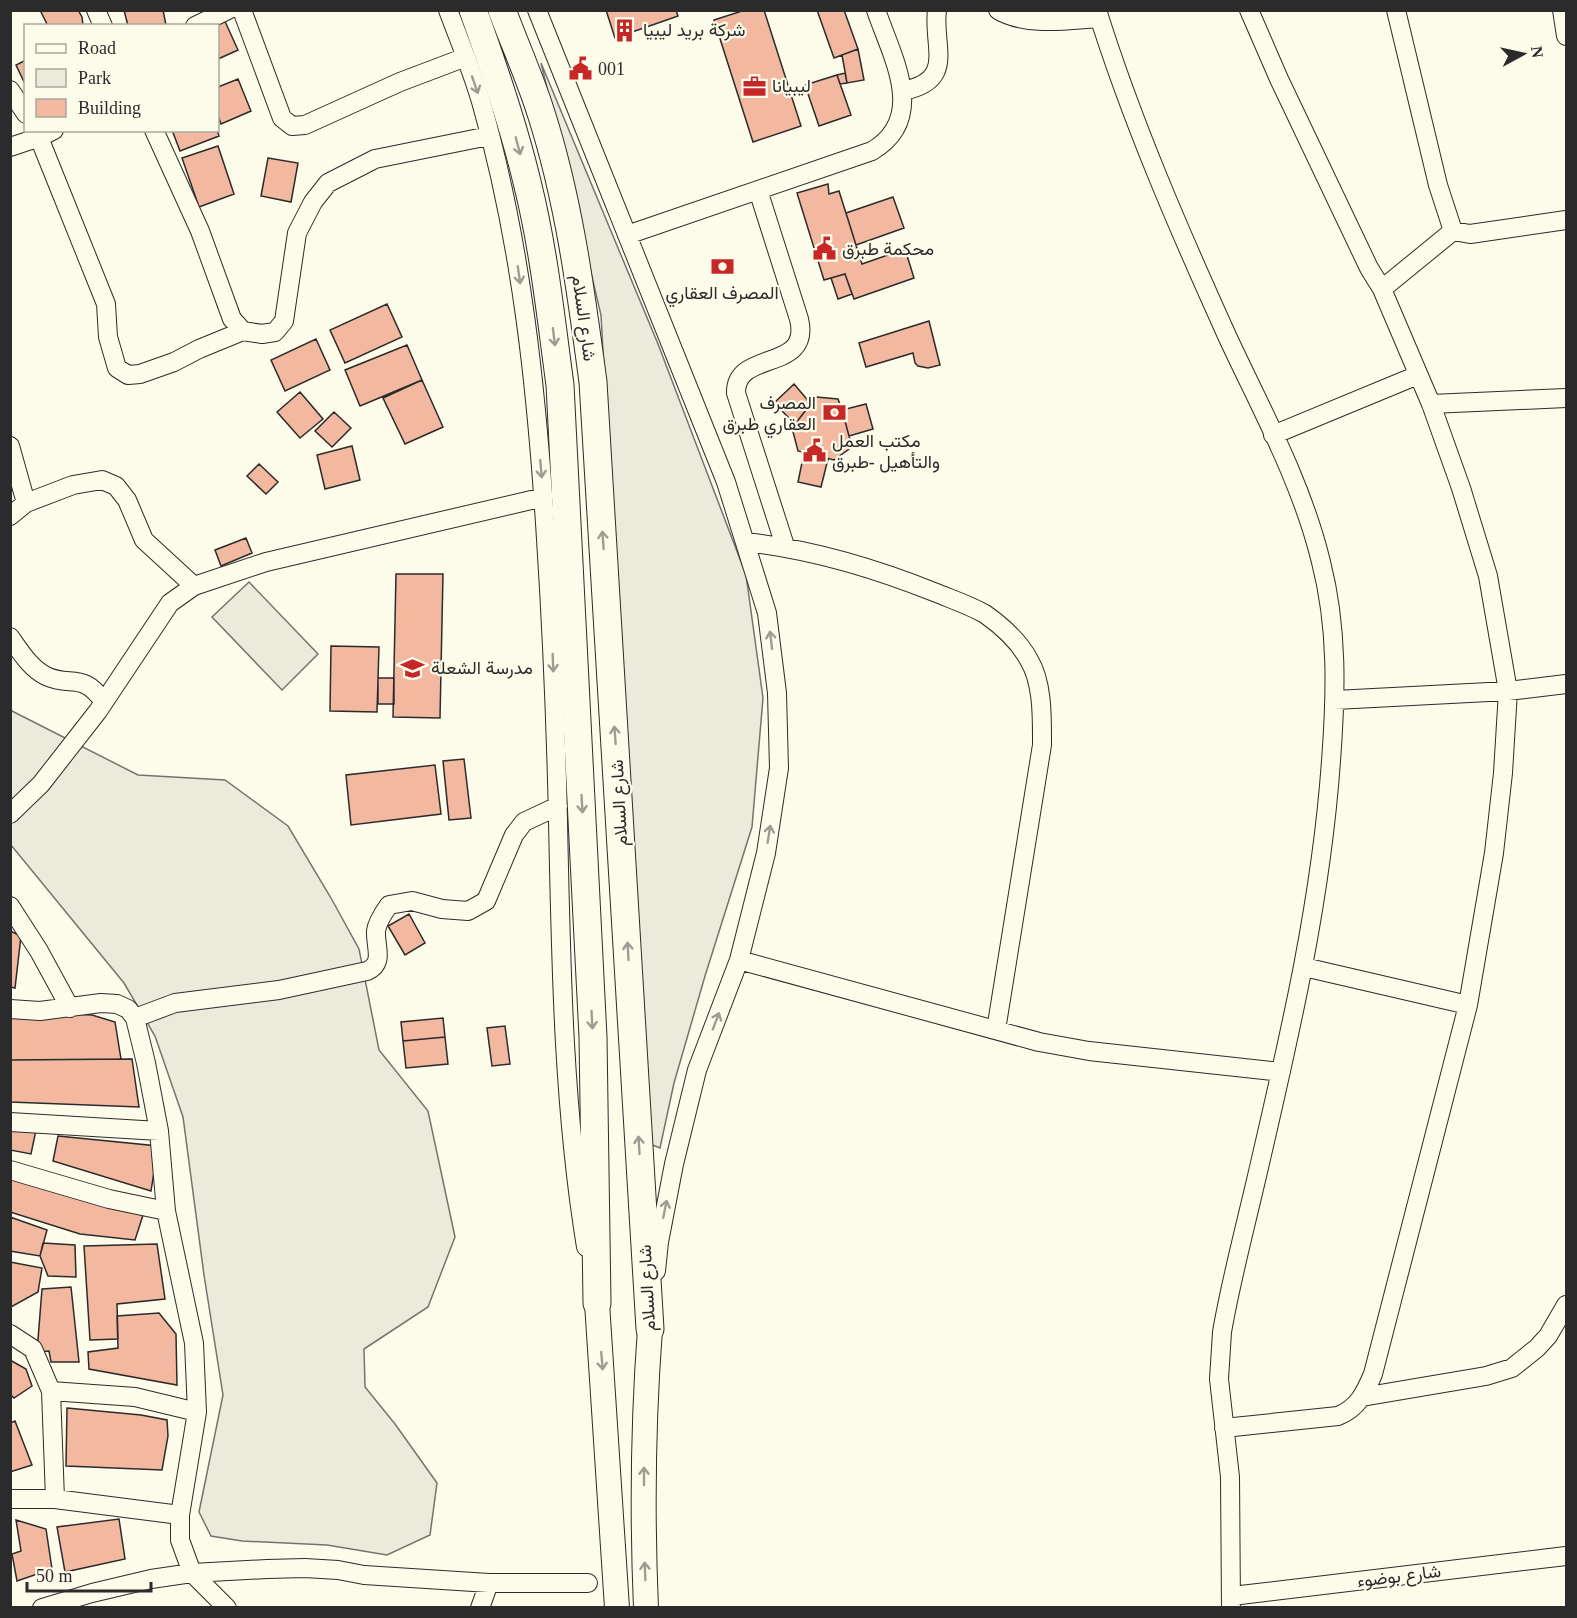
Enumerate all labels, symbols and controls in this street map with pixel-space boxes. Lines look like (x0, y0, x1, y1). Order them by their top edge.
building icon: شركة بريد ليبيا (612, 17, 638, 43)
place label: شركة بريد ليبيا (643, 20, 745, 41)
legend (24, 24, 219, 132)
north arrow (1493, 24, 1553, 84)
text: Road (78, 38, 116, 58)
text: N (1528, 45, 1547, 59)
public building icon: 001 (567, 56, 593, 82)
place label: 001 (598, 59, 625, 79)
text: Park (78, 68, 111, 88)
office icon: ليبيانا (741, 73, 767, 99)
one-way arrow (471, 75, 482, 94)
place label: ليبيانا (772, 76, 811, 96)
text: Building (78, 98, 141, 118)
one-way arrow (512, 136, 524, 155)
public building icon: محكمة طبرق (811, 236, 837, 262)
place label: محكمة طبرق (842, 239, 934, 260)
bank icon: المصرف العقاري (709, 254, 735, 280)
one-way arrow (514, 265, 525, 284)
street label: شارع السلام (566, 274, 600, 363)
place label: المصرف العقاري (665, 283, 779, 308)
one-way arrow (548, 327, 559, 347)
place label: المصرف العقاري طبرق (722, 393, 816, 439)
bank icon: المصرف العقاري طبرق (821, 400, 847, 426)
place label: مكتب العمل والتأهيل -طبرق (832, 431, 940, 473)
public building icon: مكتب العمل والتأهيل -طبرق (801, 438, 827, 464)
one-way arrow (536, 458, 547, 478)
one-way arrow (597, 531, 608, 551)
one-way arrow (765, 631, 776, 650)
one-way arrow (547, 653, 559, 673)
school or university icon: مدرسة الشعلة (400, 655, 426, 681)
place label: مدرسة الشعلة (431, 658, 533, 679)
one-way arrow (609, 725, 620, 745)
street label: شارع السلام (607, 759, 633, 847)
one-way arrow (576, 794, 587, 814)
one-way arrow (764, 824, 775, 844)
one-way arrow (622, 941, 633, 961)
one-way arrow (587, 1010, 598, 1030)
one-way arrow (711, 1012, 722, 1031)
one-way arrow (634, 1136, 645, 1156)
one-way arrow (660, 1200, 672, 1219)
street label: شارع السلام (635, 1244, 661, 1332)
one-way arrow (596, 1350, 607, 1370)
one-way arrow (638, 1467, 650, 1487)
scale bar (27, 1555, 152, 1593)
street label: شارع بوضوء (1356, 1561, 1442, 1593)
one-way arrow (639, 1562, 650, 1582)
text: 50 m (36, 1566, 73, 1586)

